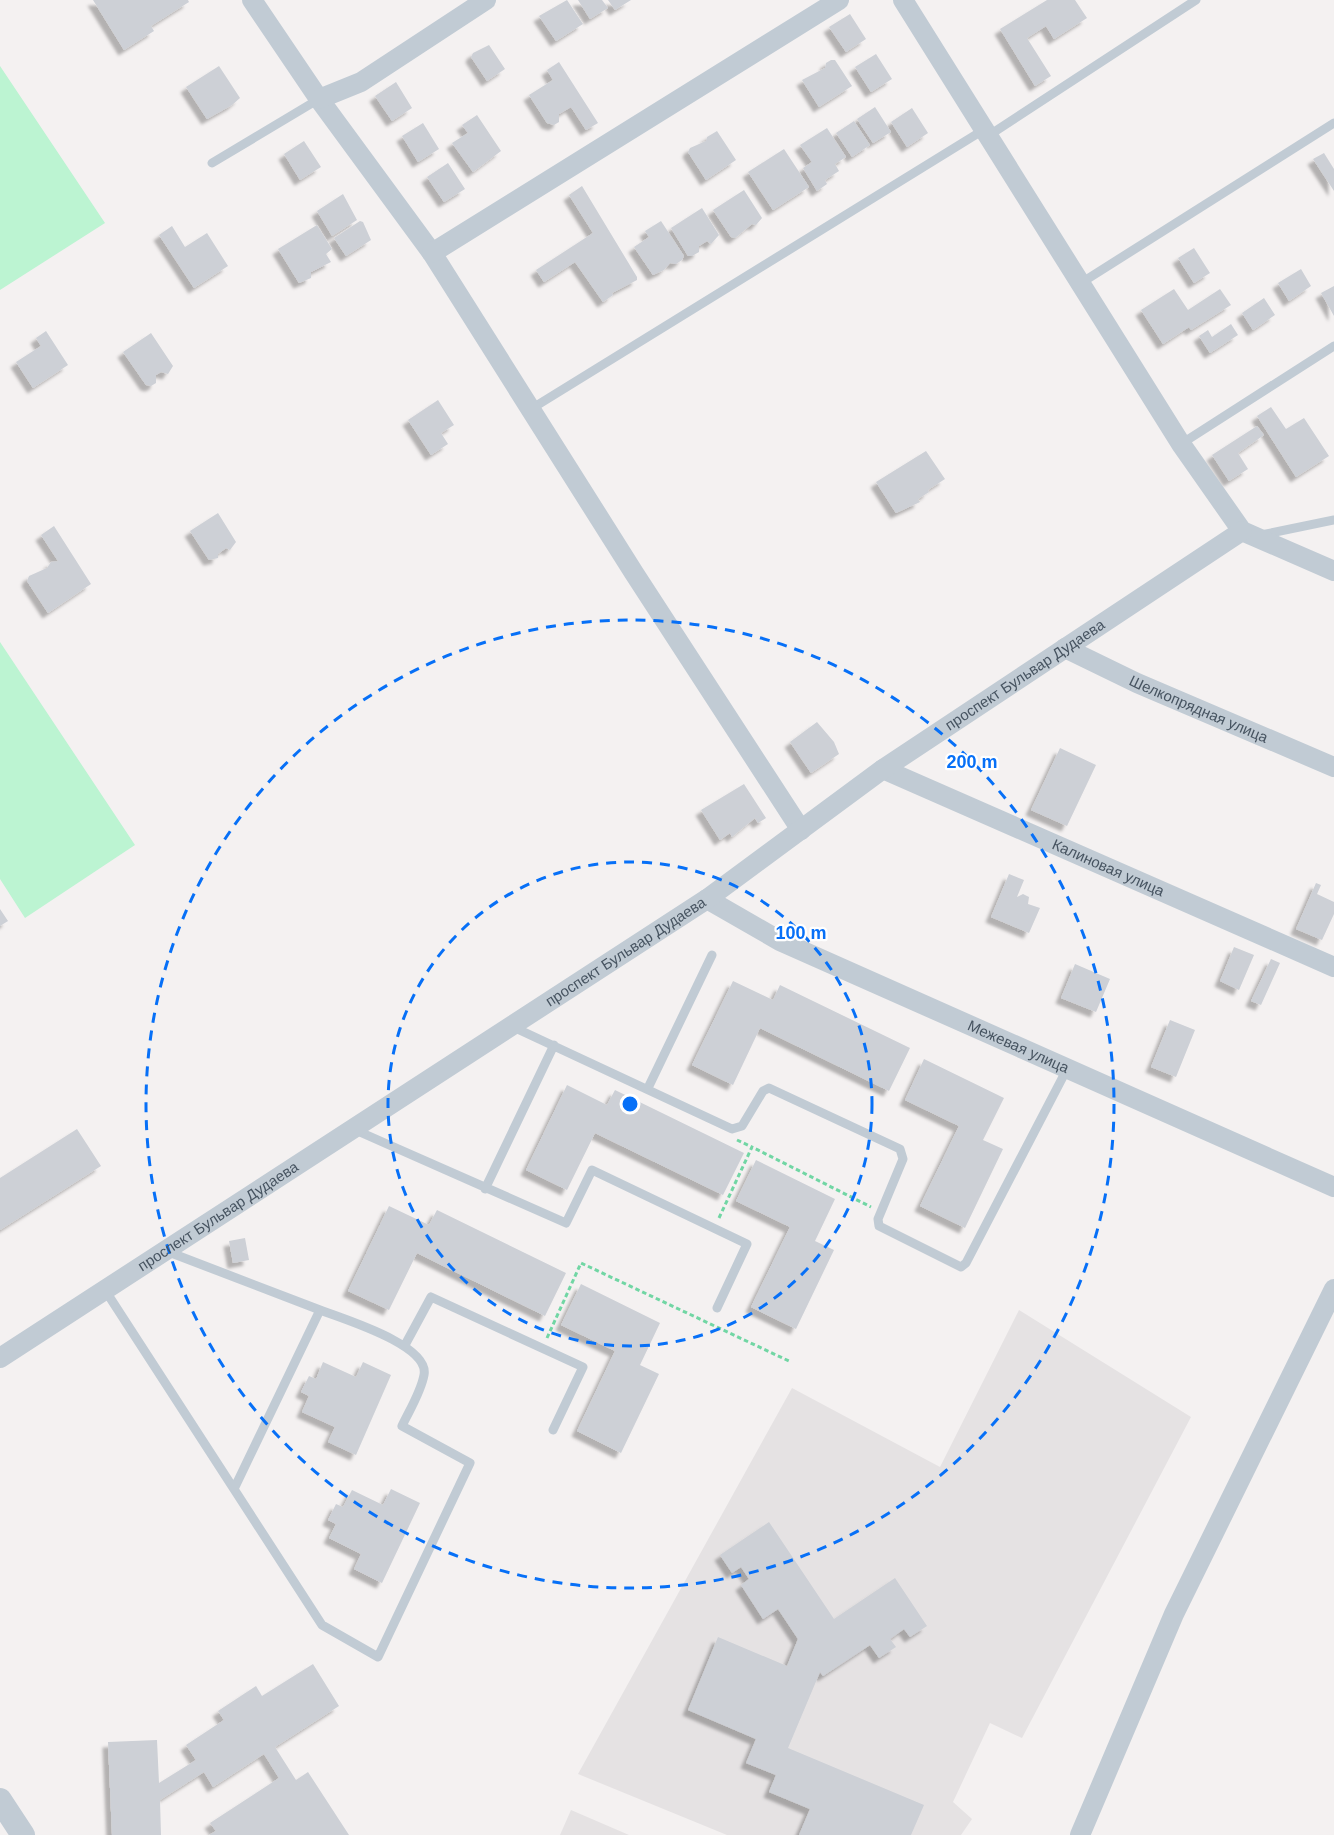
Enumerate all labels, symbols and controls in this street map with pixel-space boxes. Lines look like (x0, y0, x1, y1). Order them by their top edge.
street label: проспект Бульвар Дудаева (942, 615, 1108, 733)
street label: Шелкопрядная улица (1127, 672, 1271, 746)
text: 200 m (946, 752, 998, 772)
street label: Калиновая улица (1050, 835, 1168, 900)
street label: проспект Бульвар Дудаева (542, 893, 709, 1010)
text: 100 m (775, 923, 827, 943)
street label: Межевая улица (965, 1016, 1072, 1077)
centre of rings (620, 1094, 640, 1114)
street label: проспект Бульвар Дудаева (134, 1157, 302, 1274)

